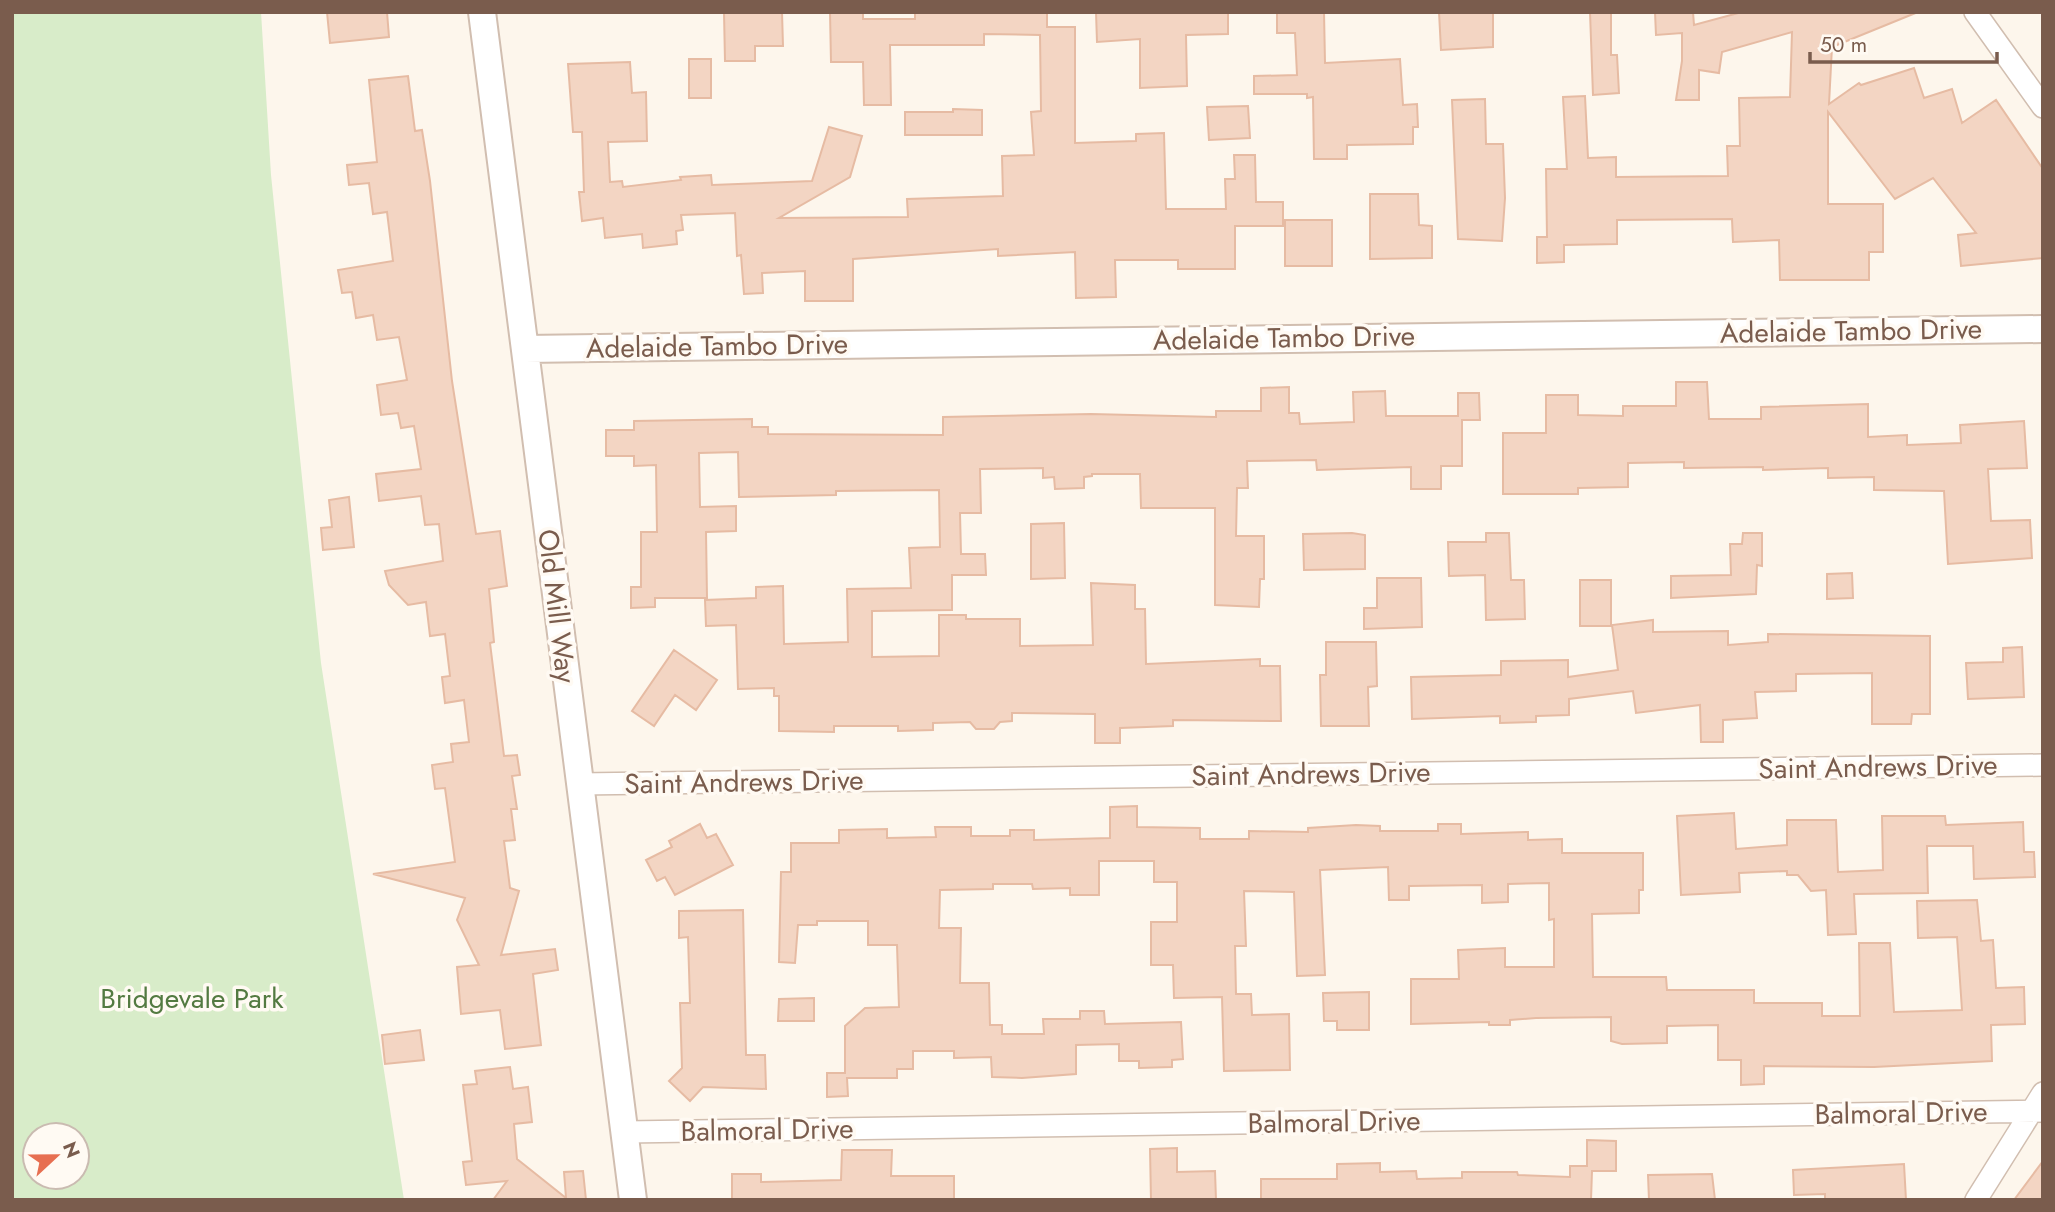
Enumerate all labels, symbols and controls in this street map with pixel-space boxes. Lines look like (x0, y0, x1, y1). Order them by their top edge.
scale bar (1810, 21, 1997, 65)
text: 50 m (1820, 30, 1867, 60)
street label: Adelaide Tambo Drive (1720, 308, 1982, 354)
street label: Adelaide Tambo Drive (1153, 315, 1415, 361)
street label: Adelaide Tambo Drive (586, 323, 848, 369)
street label: Old Mill Way (527, 527, 587, 686)
street label: Saint Andrews Drive (1758, 744, 1998, 790)
street label: Saint Andrews Drive (1191, 751, 1431, 797)
street label: Saint Andrews Drive (624, 759, 864, 805)
park label: Bridgevale Park (100, 978, 284, 1019)
street label: Balmoral Drive (1814, 1091, 1988, 1135)
street label: Balmoral Drive (1247, 1100, 1421, 1144)
street label: Balmoral Drive (680, 1108, 854, 1152)
north arrow (21, 1121, 91, 1191)
text: N (56, 1138, 87, 1162)

